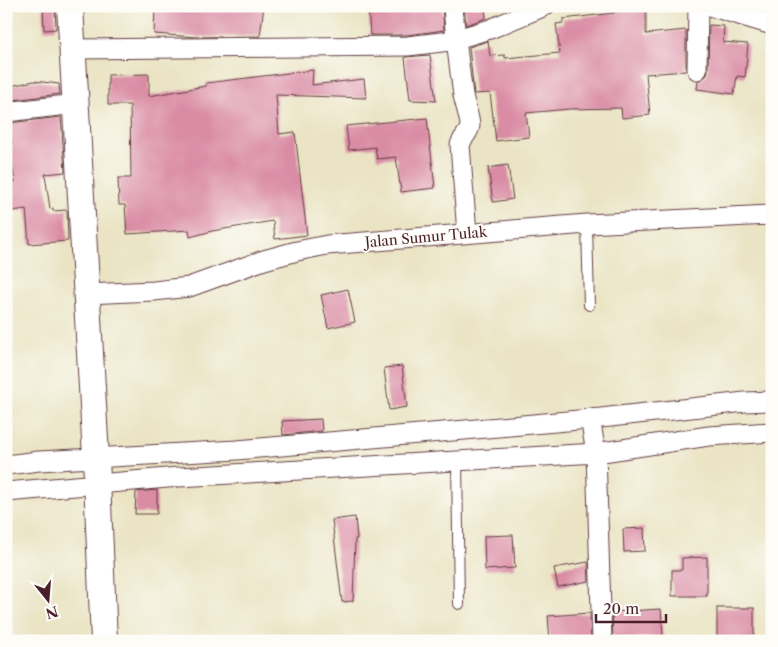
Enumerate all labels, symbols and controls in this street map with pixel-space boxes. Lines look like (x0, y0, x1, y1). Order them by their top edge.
street label: Jalan Sumur Tulak (362, 223, 489, 251)
north arrow (22, 574, 72, 624)
scale bar (596, 592, 666, 624)
text: 20 m (603, 599, 639, 618)
text: N (43, 602, 60, 623)

